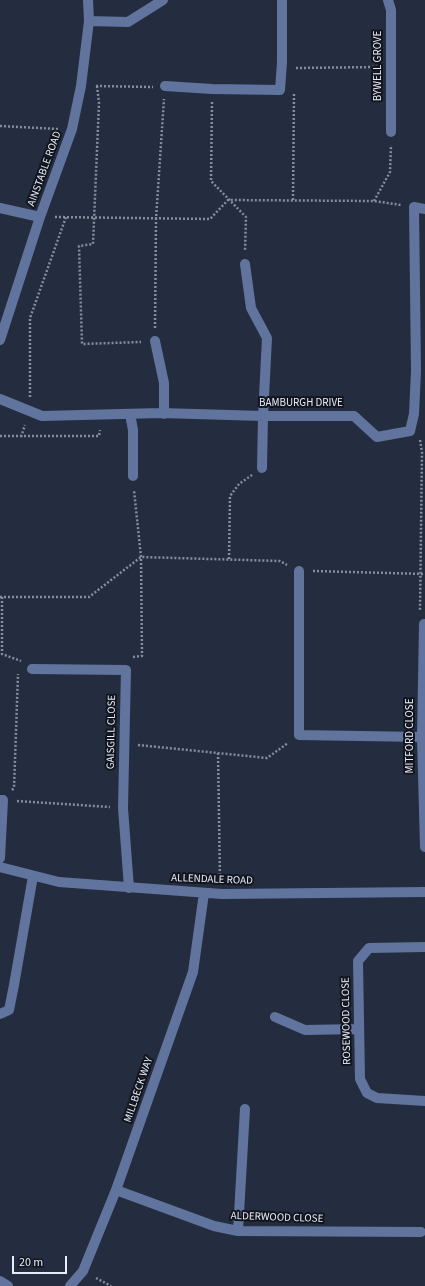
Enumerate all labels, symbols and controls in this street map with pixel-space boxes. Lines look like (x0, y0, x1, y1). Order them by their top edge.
street label: BYWELL GROVE (372, 31, 386, 101)
street label: AINSTABLE ROAD (25, 130, 65, 208)
street label: BAMBURGH DRIVE (259, 397, 343, 411)
street label: GAISGILL CLOSE (105, 695, 119, 769)
street label: MITFORD CLOSE (404, 699, 418, 773)
street label: ALLENDALE ROAD (171, 872, 253, 888)
street label: ROSEWOOD CLOSE (340, 977, 354, 1065)
street label: MILLBECK WAY (122, 1056, 156, 1124)
street label: ALDERWOOD CLOSE (230, 1210, 324, 1226)
scale bar (14, 1248, 69, 1274)
text: 20 m (19, 1254, 43, 1271)

